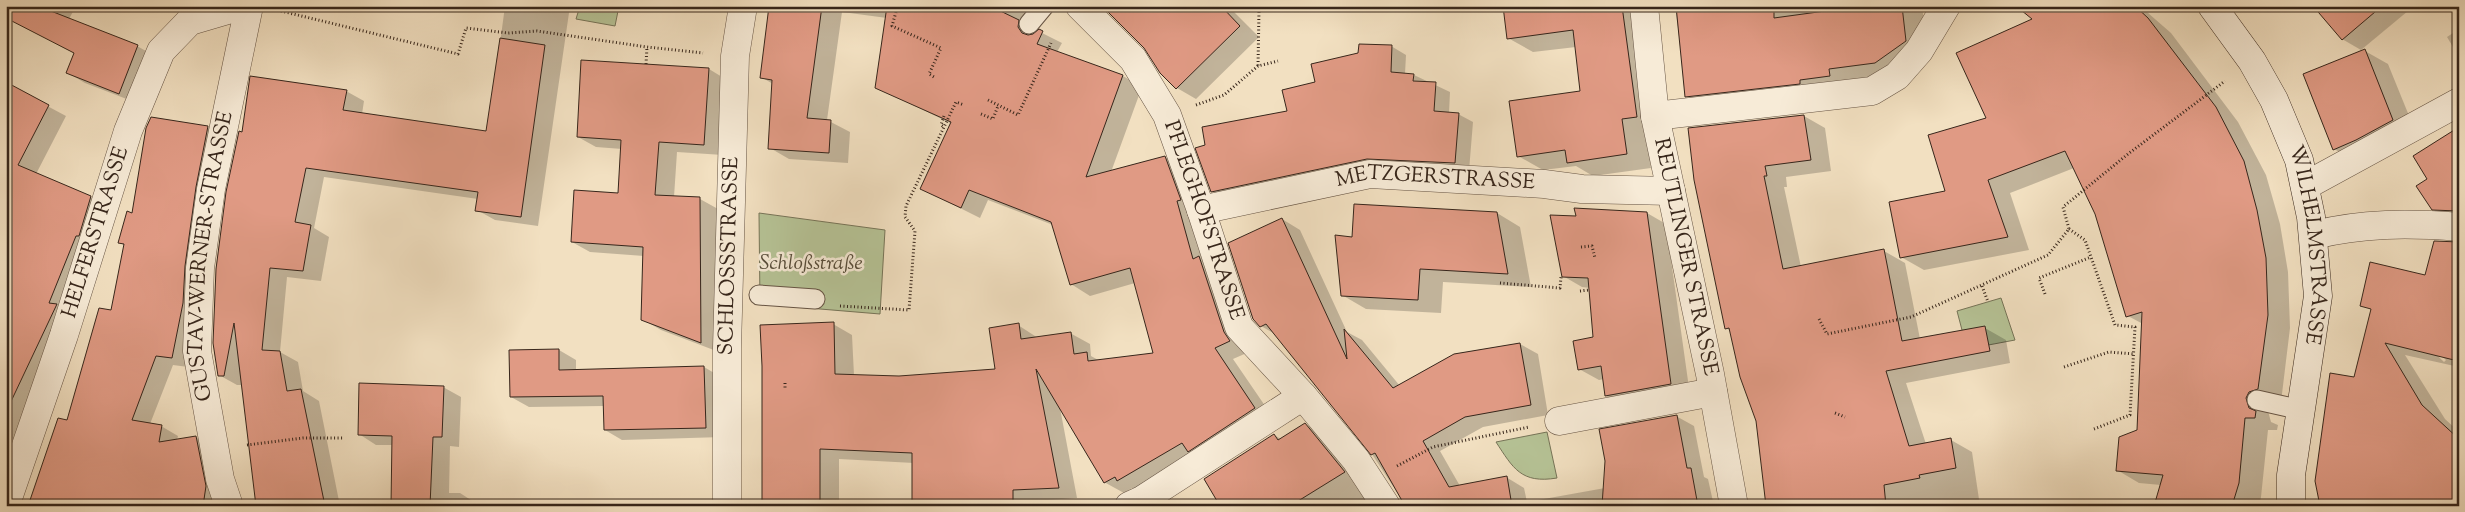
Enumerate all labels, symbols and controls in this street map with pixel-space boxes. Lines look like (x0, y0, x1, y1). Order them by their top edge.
street label: GUSTAV-WERNER-STRASSE (182, 108, 242, 404)
street label: PFLEGHOFSTRASSE (1155, 117, 1251, 324)
street label: REUTLINGER STRASSE (1645, 135, 1725, 379)
street label: WILHELMSTRASSE (2280, 141, 2334, 347)
street label: HELFERSTRASSE (55, 143, 137, 322)
street label: SCHLOSSSTRASSE (712, 156, 747, 355)
street label: METZGERSTRASSE (1333, 159, 1536, 198)
park label: Schloßstraße (759, 249, 863, 279)

